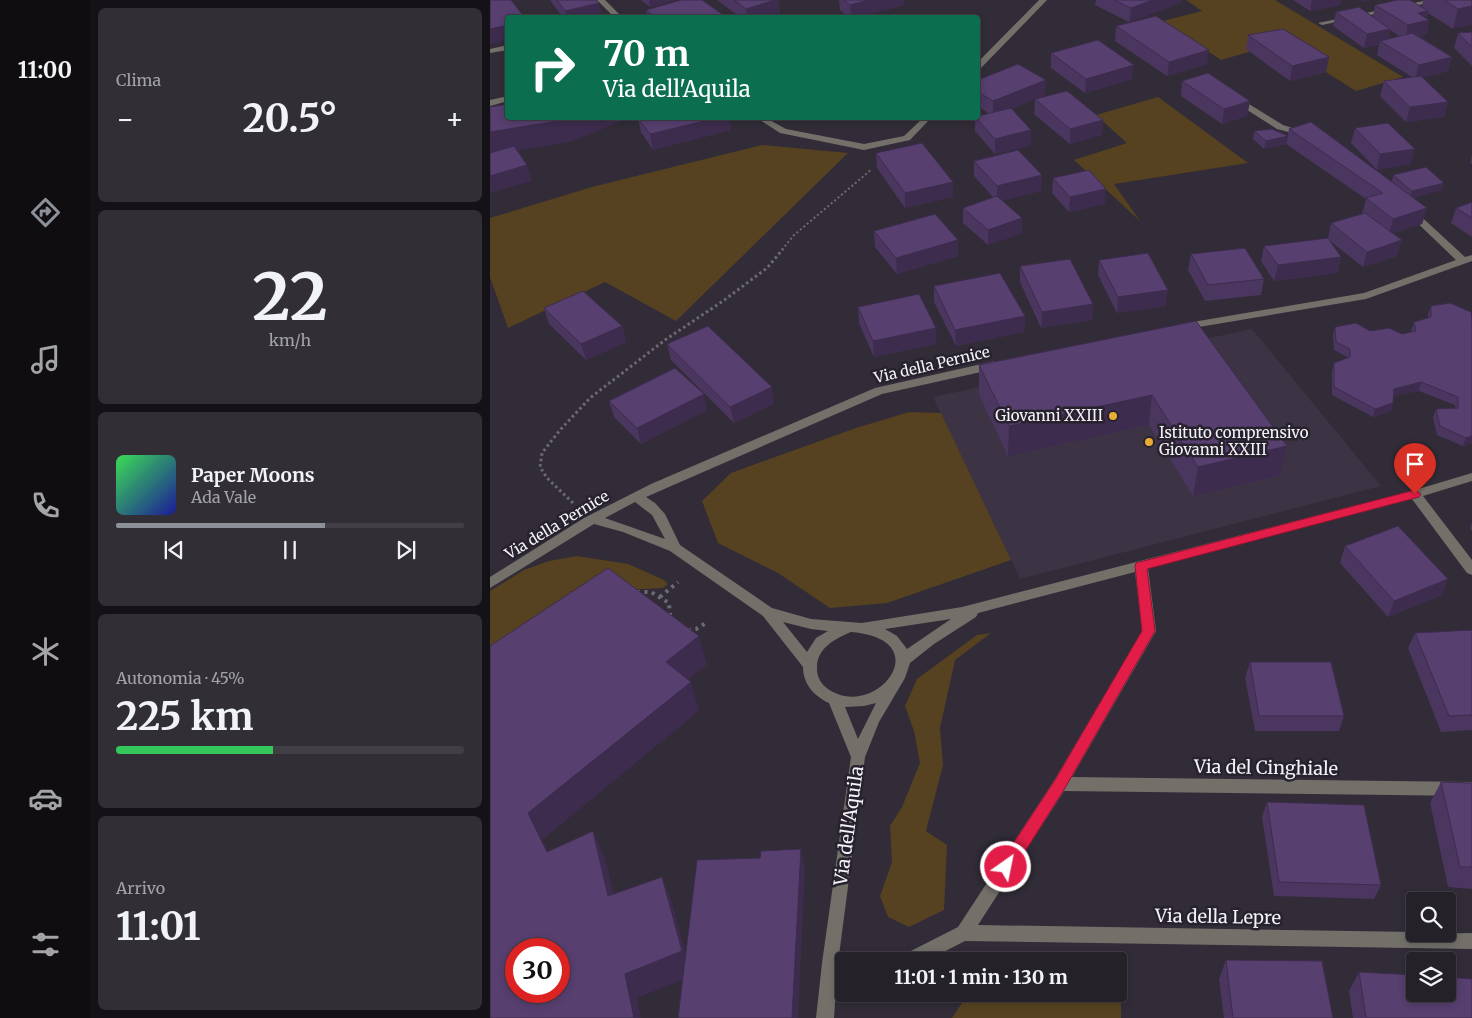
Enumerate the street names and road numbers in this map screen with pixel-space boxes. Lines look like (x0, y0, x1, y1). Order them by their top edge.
street label: Via della Pernice (871, 342, 992, 387)
street label: Via della Pernice (500, 486, 612, 564)
street label: Via del Cinghiale (1193, 755, 1338, 780)
street label: Via dell'Aquila (829, 764, 868, 888)
street label: Via della Lepre (1154, 904, 1281, 929)

